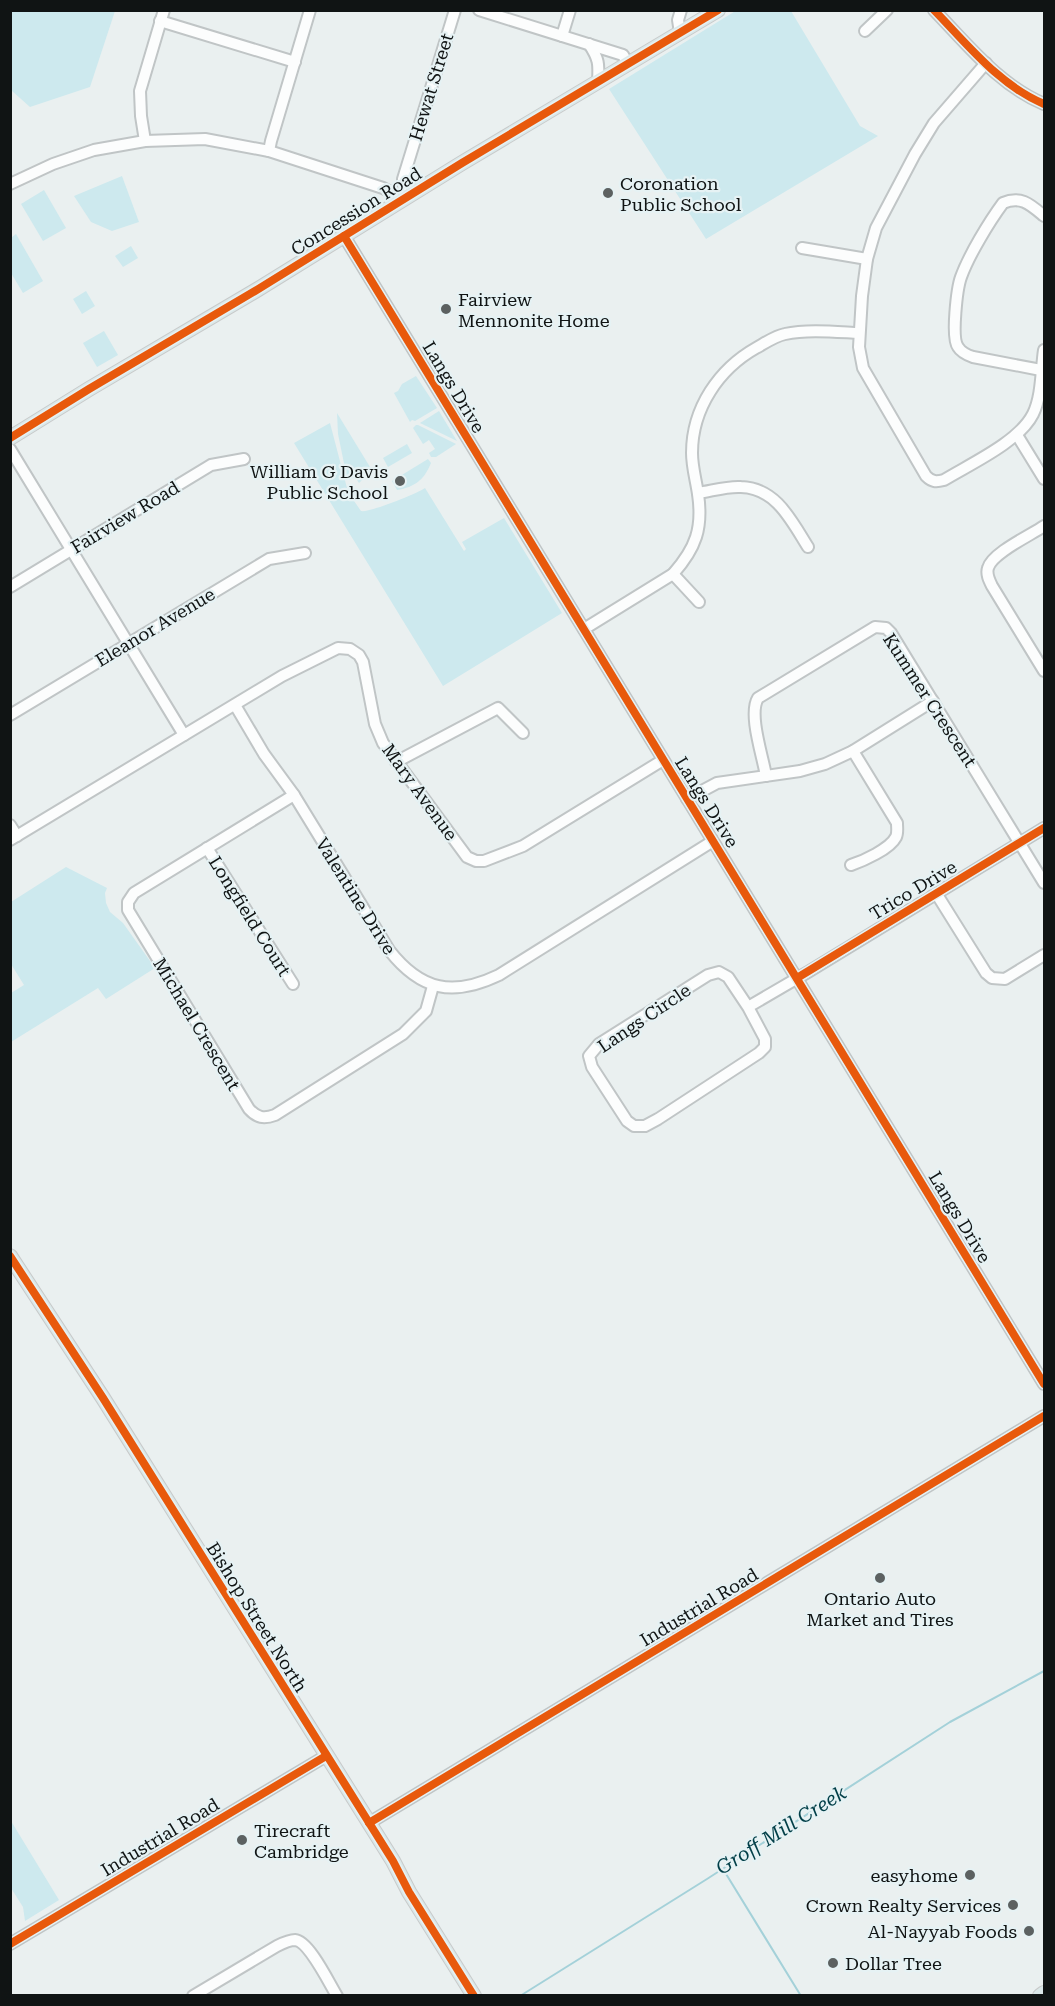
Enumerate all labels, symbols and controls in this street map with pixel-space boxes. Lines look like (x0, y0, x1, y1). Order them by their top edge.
street label: Hewat Street (405, 30, 457, 143)
street label: Concession Road (287, 162, 425, 260)
place label: Coronation Public School (620, 173, 742, 215)
marker: Coronation Public School (601, 186, 615, 200)
place label: Fairview Mennonite Home (458, 289, 610, 331)
marker: Fairview Mennonite Home (439, 302, 453, 316)
street label: Langs Drive (418, 337, 490, 437)
place label: William G Davis Public School (250, 461, 388, 503)
marker: William G Davis Public School (393, 474, 407, 488)
street label: Fairview Road (67, 476, 183, 558)
street label: Eleanor Avenue (91, 583, 219, 671)
street label: Kummer Crescent (879, 629, 981, 771)
street label: Mary Avenue (378, 740, 462, 844)
street label: Langs Drive (671, 753, 743, 851)
street label: Valentine Drive (312, 834, 400, 958)
street label: Longfield Court (205, 852, 295, 980)
street label: Trico Drive (866, 856, 960, 924)
street label: Michael Crescent (149, 954, 245, 1094)
street label: Langs Circle (594, 979, 695, 1057)
street label: Langs Drive (924, 1167, 996, 1267)
street label: Bishop Street North (202, 1538, 312, 1696)
street label: Industrial Road (636, 1563, 762, 1650)
marker: Ontario Auto Market and Tires (873, 1571, 887, 1585)
place label: Ontario Auto Market and Tires (806, 1588, 954, 1630)
water label: Groff Mill Creek (711, 1780, 851, 1880)
street label: Industrial Road (97, 1793, 223, 1880)
place label: Tirecraft Cambridge (254, 1820, 349, 1862)
marker: Tirecraft Cambridge (235, 1833, 249, 1847)
place label: easyhome (870, 1865, 958, 1886)
marker: easyhome (963, 1868, 977, 1882)
place label: Crown Realty Services (806, 1895, 1001, 1916)
marker: Crown Realty Services (1006, 1898, 1020, 1912)
place label: Al-Nayyab Foods (868, 1921, 1017, 1942)
marker: Al-Nayyab Foods (1022, 1924, 1036, 1938)
place label: Dollar Tree (845, 1953, 942, 1974)
marker: Dollar Tree (826, 1956, 840, 1970)

